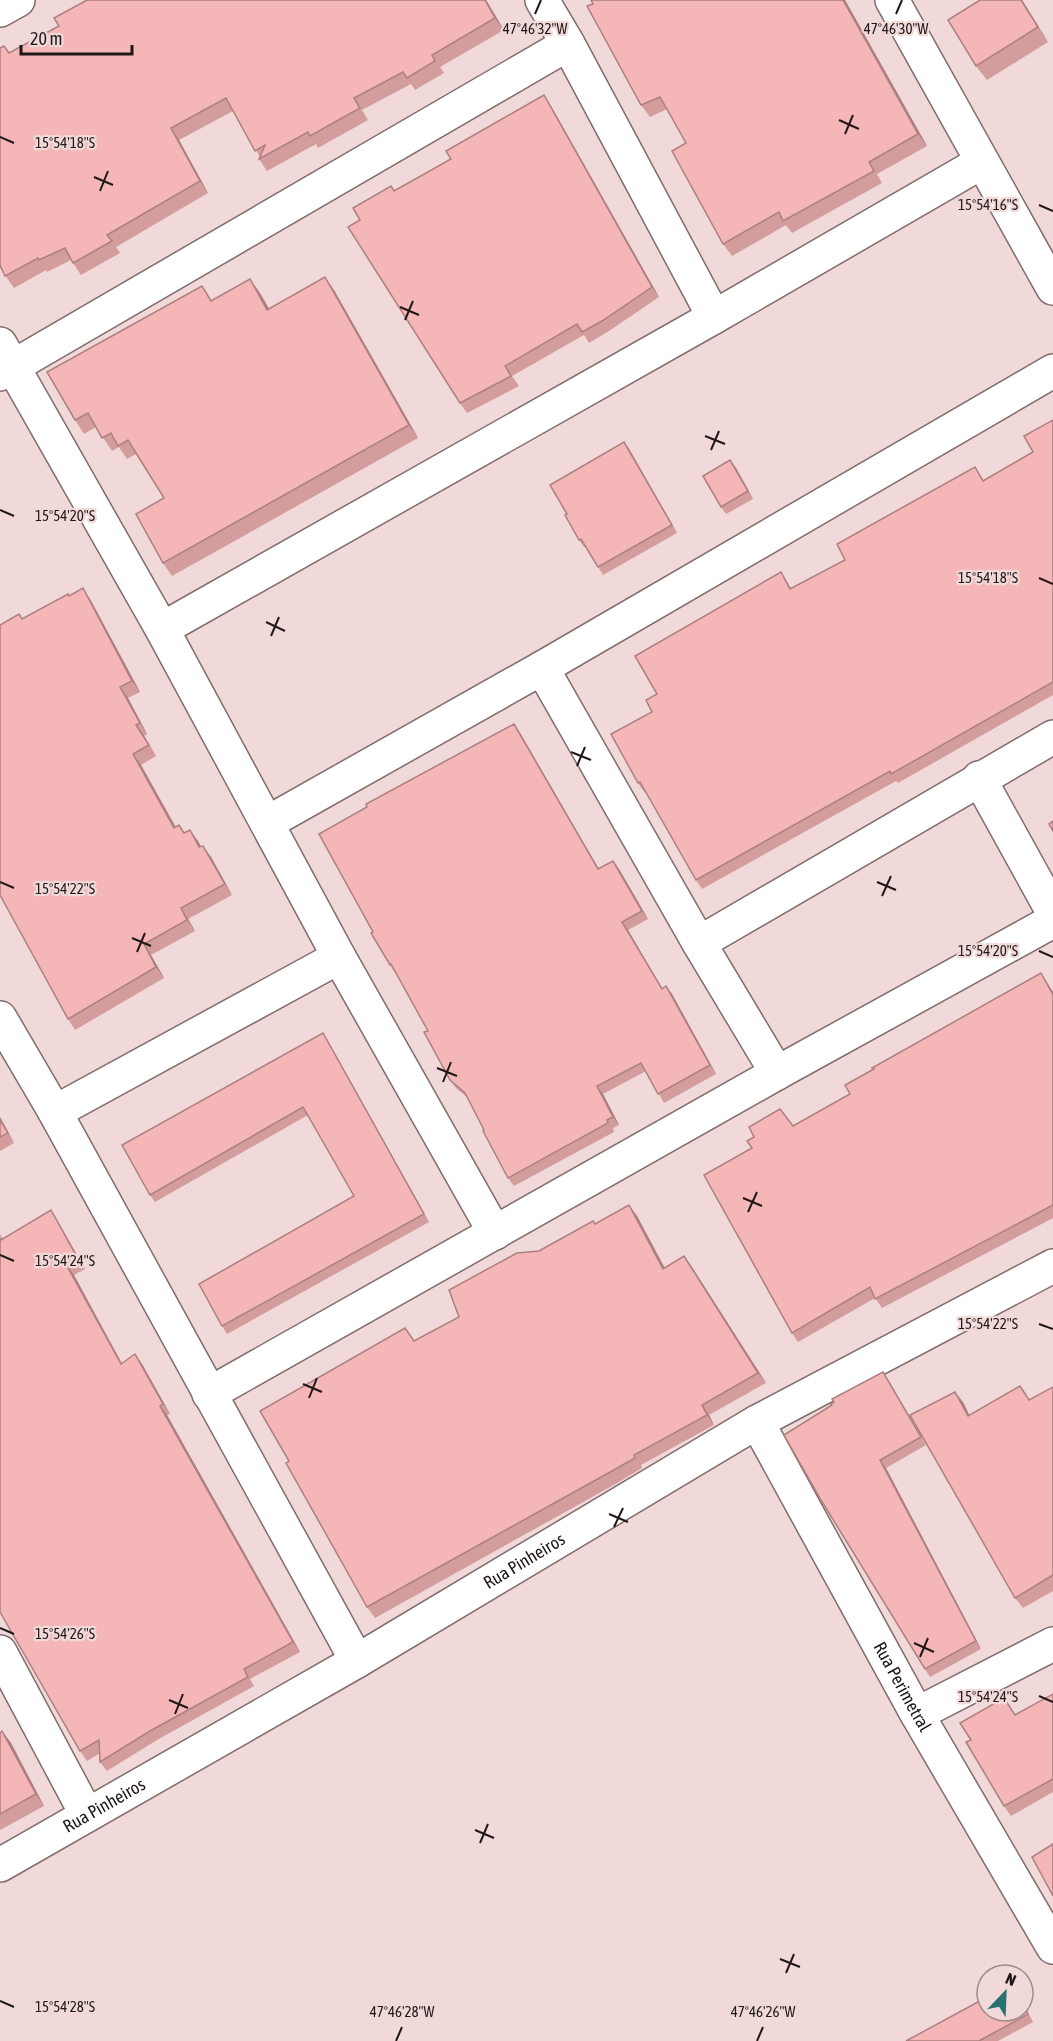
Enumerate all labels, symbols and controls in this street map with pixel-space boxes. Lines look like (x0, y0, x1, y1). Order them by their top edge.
scale bar (21, 18, 132, 56)
text: 47°46'32"W (503, 20, 567, 37)
text: 47°46'30"W (864, 20, 928, 37)
text: 20 m (30, 28, 62, 49)
text: 15°54'18"S (35, 134, 95, 151)
text: 15°54'16"S (958, 196, 1018, 213)
text: 15°54'20"S (35, 507, 95, 524)
text: 15°54'18"S (958, 569, 1018, 586)
text: 15°54'22"S (35, 880, 95, 897)
text: 15°54'20"S (958, 942, 1018, 959)
text: 15°54'24"S (35, 1252, 95, 1269)
text: 15°54'22"S (958, 1315, 1018, 1332)
street label: Rua Pinheiros (480, 1528, 568, 1593)
text: 15°54'26"S (35, 1625, 95, 1642)
street label: Rua Perimetral (869, 1638, 936, 1735)
text: 15°54'24"S (958, 1688, 1018, 1705)
street label: Rua Pinheiros (59, 1773, 149, 1837)
north arrow (975, 1963, 1035, 2023)
text: N (1003, 1969, 1019, 1989)
text: 15°54'28"S (35, 1998, 95, 2015)
text: 47°46'28"W (370, 2003, 434, 2020)
text: 47°46'26"W (731, 2003, 795, 2020)

